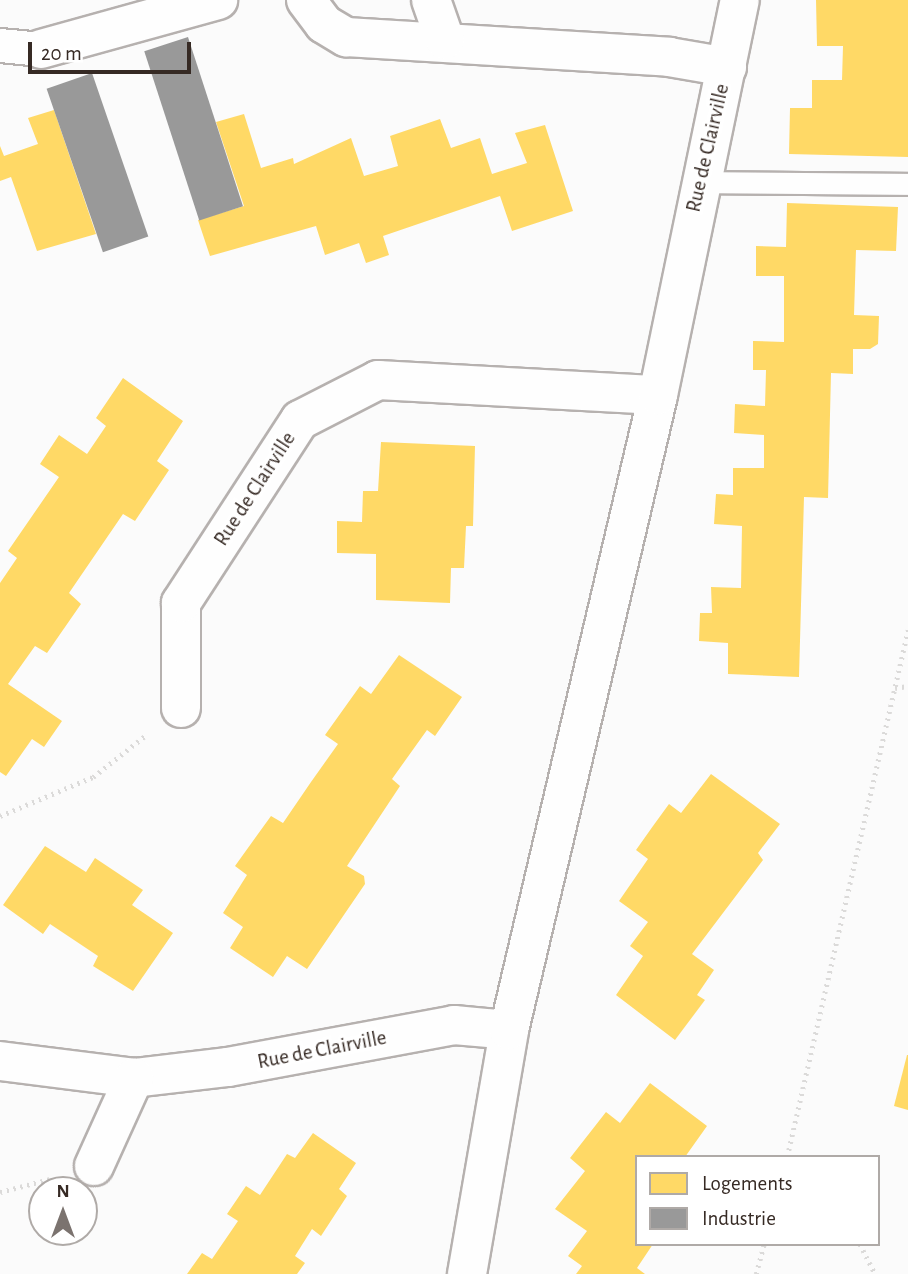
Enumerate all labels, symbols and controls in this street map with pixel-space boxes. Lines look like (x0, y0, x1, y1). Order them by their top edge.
scale bar (32, 28, 194, 72)
text: 20 m (41, 43, 82, 64)
street label: Rue de Clairville (681, 81, 735, 215)
street label: Rue de Clairville (209, 427, 301, 551)
street label: Rue de Clairville (255, 1025, 389, 1075)
legend (635, 1155, 880, 1246)
text: Logements (702, 1173, 792, 1194)
north arrow (28, 1176, 98, 1246)
text: N (56, 1182, 70, 1201)
text: Industrie (702, 1208, 776, 1229)

